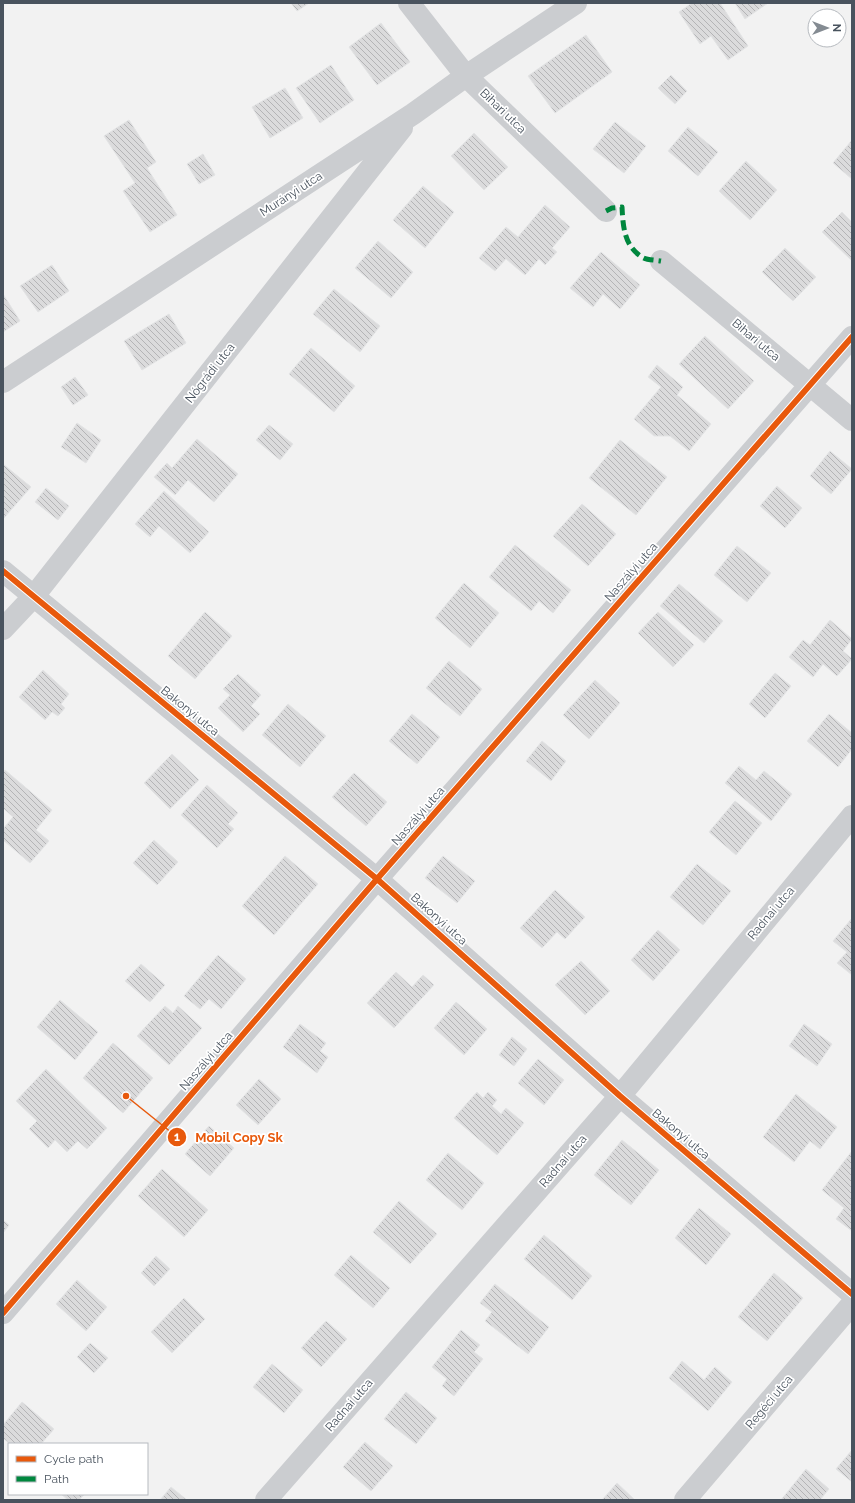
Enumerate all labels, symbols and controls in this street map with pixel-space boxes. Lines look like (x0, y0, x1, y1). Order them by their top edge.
north arrow (807, 8, 847, 48)
text: N (830, 24, 843, 32)
street label: Bihari utca (477, 86, 529, 136)
street label: Murányi utca (257, 169, 325, 219)
street label: Bihari utca (729, 316, 783, 364)
street label: Nógrádi utca (182, 340, 238, 406)
street label: Naszályi utca (602, 540, 660, 604)
street label: Bakonyi utca (158, 683, 222, 739)
street label: Naszályi utca (389, 784, 447, 848)
street label: Radnai utca (745, 884, 797, 942)
street label: Bakonyi utca (408, 890, 470, 948)
street label: Naszályi utca (177, 1029, 235, 1093)
street label: Bakonyi utca (649, 1106, 713, 1162)
callout: Mobil Copy Sk (167, 1125, 291, 1150)
text: 1 (174, 1130, 180, 1144)
text: Mobil Copy Sk (195, 1130, 283, 1145)
street label: Radnai utca (536, 1132, 590, 1190)
street label: Regéci utca (743, 1372, 795, 1432)
street label: Radnai utca (322, 1376, 376, 1434)
legend (8, 1443, 148, 1495)
text: Cycle path (44, 1452, 103, 1466)
text: Path (44, 1472, 69, 1486)

